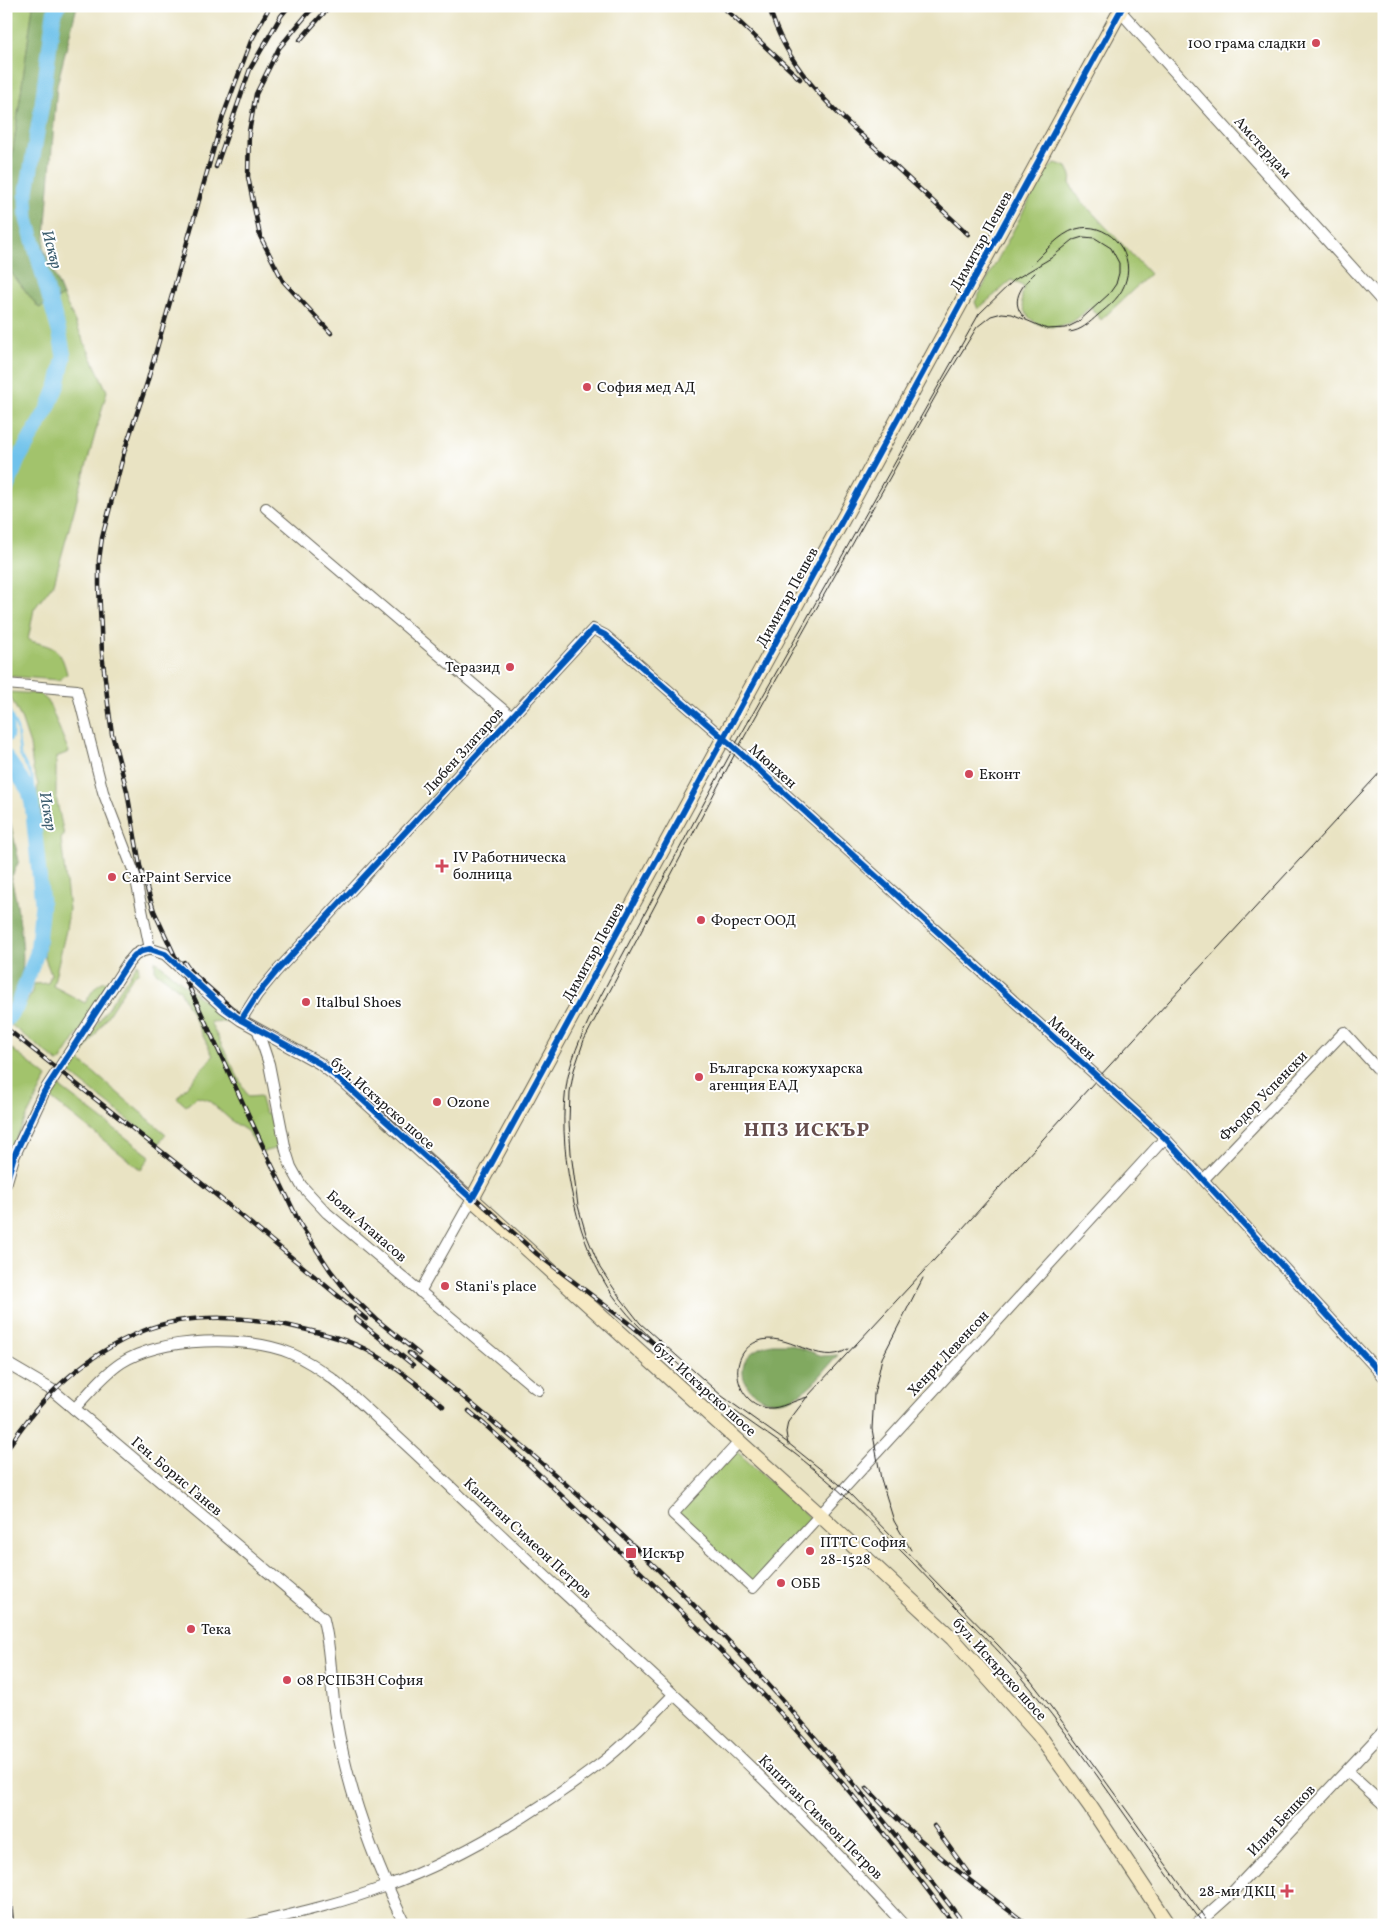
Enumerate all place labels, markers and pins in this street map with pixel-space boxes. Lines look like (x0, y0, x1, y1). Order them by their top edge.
place label: 100 грама сладки (1187, 34, 1306, 55)
marker: 100 грама сладки (1310, 37, 1322, 49)
place label: София мед АД (597, 378, 696, 399)
marker: София мед АД (581, 381, 593, 393)
place label: Теразид (445, 658, 500, 679)
marker: Теразид (504, 661, 516, 673)
place label: Еконт (979, 765, 1021, 786)
marker: Еконт (963, 768, 975, 780)
place label: IV Работническа болница (453, 848, 566, 886)
marker: IV Работническа болница (435, 859, 449, 873)
place label: CarPaint Service (122, 868, 231, 889)
marker: CarPaint Service (106, 871, 118, 883)
place label: Форест ООД (711, 911, 797, 932)
marker: Форест ООД (695, 914, 707, 926)
place label: Italbul Shoes (316, 993, 401, 1014)
marker: Italbul Shoes (300, 996, 312, 1008)
place label: Българска кожухарска агенция ЕАД (709, 1059, 863, 1097)
marker: Българска кожухарска агенция ЕАД (693, 1071, 705, 1083)
place label: Ozone (447, 1093, 490, 1114)
marker: Ozone (431, 1096, 443, 1108)
place label: Stani's place (455, 1277, 537, 1298)
marker: Stani's place (439, 1280, 451, 1292)
place label: ПТТС София 28-1528 (820, 1533, 906, 1571)
place label: Искър (642, 1544, 684, 1565)
marker: ПТТС София 28-1528 (804, 1545, 816, 1557)
marker: Искър (624, 1546, 638, 1560)
place label: ОББ (791, 1574, 820, 1595)
marker: ОББ (775, 1577, 787, 1589)
place label: Тека (201, 1620, 231, 1641)
marker: Тека (185, 1623, 197, 1635)
place label: 08 РСПБЗН София (297, 1671, 423, 1692)
marker: 08 РСПБЗН София (281, 1674, 293, 1686)
place label: 28-ми ДКЦ (1199, 1882, 1276, 1903)
marker: 28-ми ДКЦ (1280, 1884, 1294, 1898)

